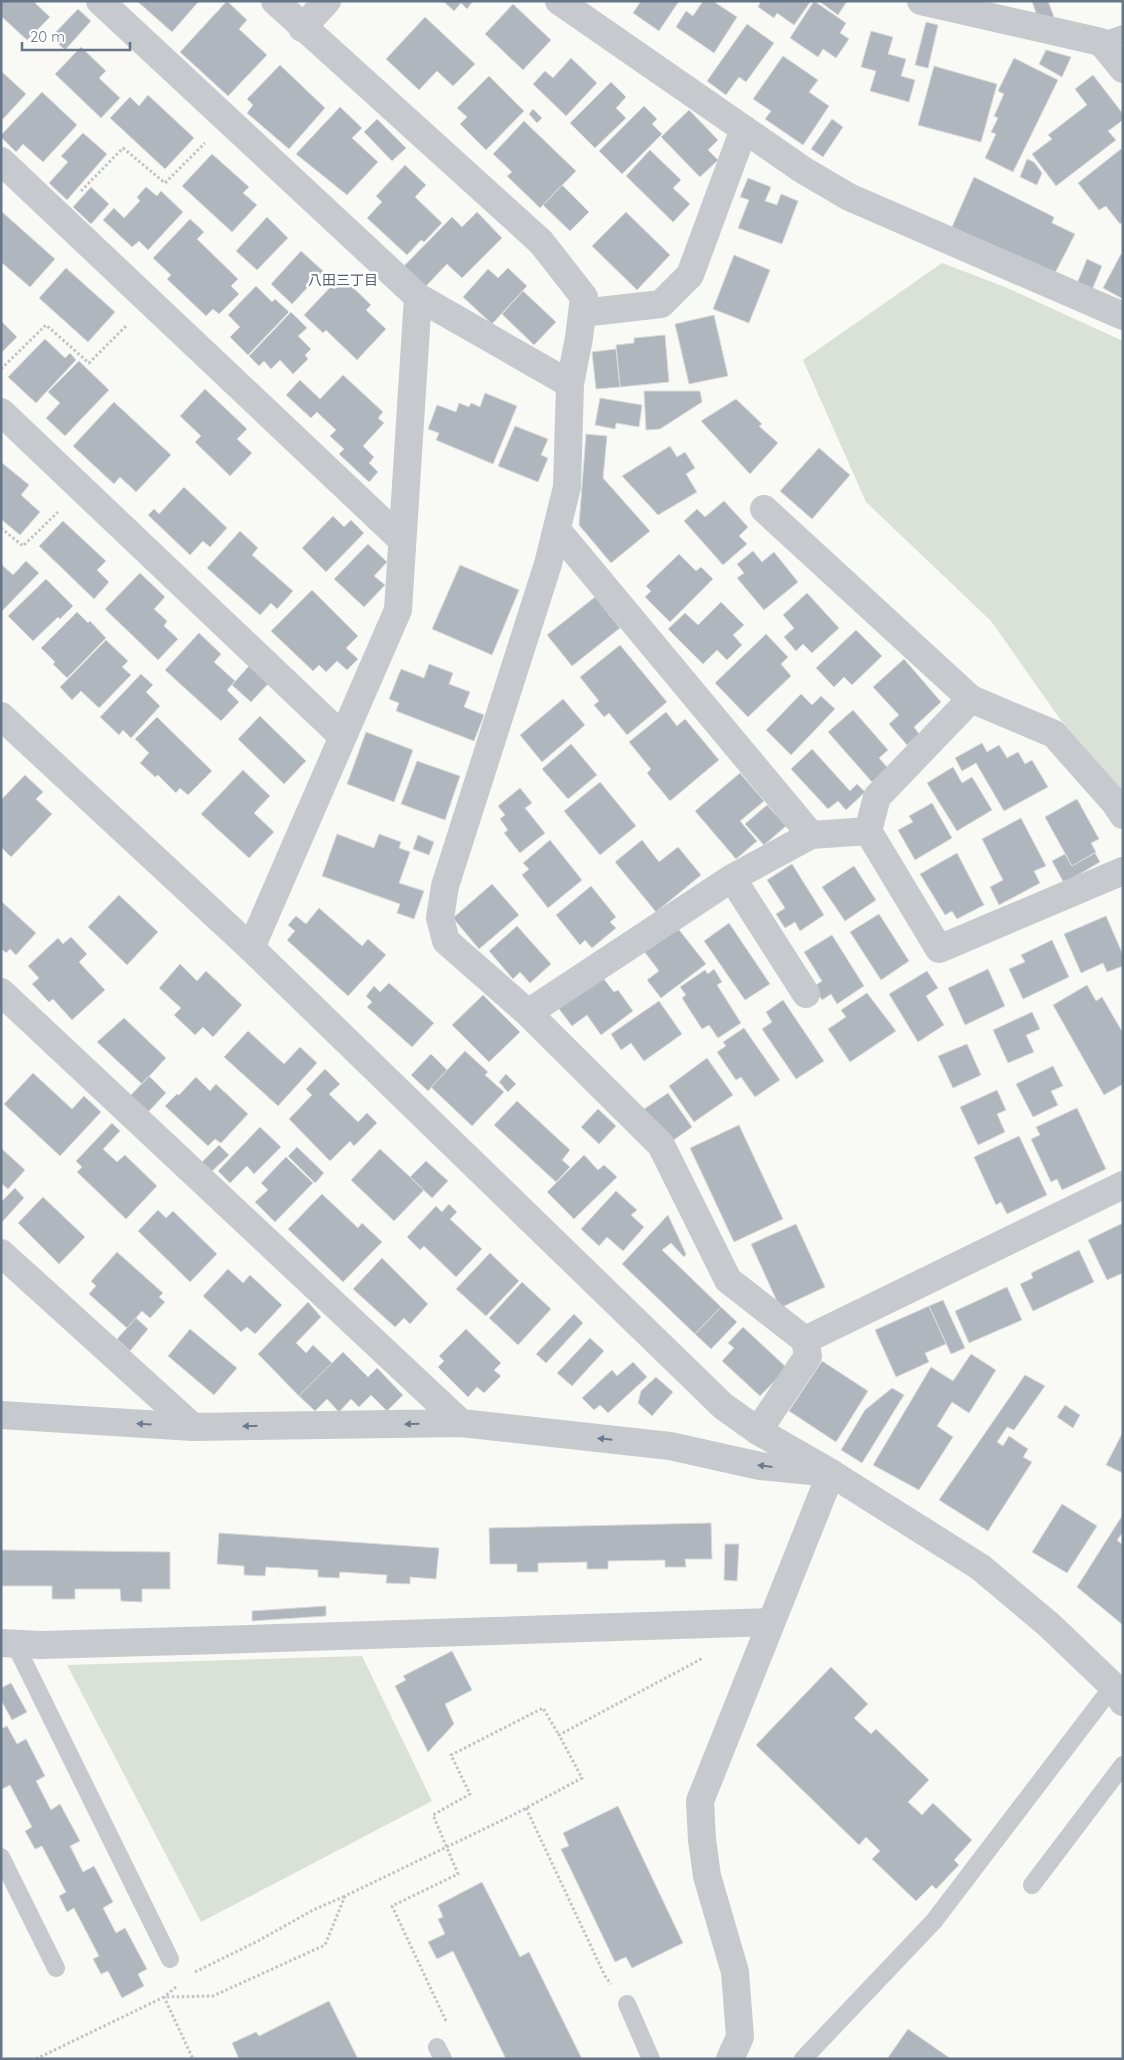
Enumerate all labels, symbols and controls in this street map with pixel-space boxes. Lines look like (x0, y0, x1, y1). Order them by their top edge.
scale bar (22, 20, 130, 52)
text: 20 m (30, 27, 65, 46)
district label: 八田三丁目 (308, 271, 378, 289)
one-way arrow (136, 1420, 152, 1428)
one-way arrow (404, 1420, 420, 1428)
one-way arrow (241, 1423, 257, 1431)
one-way arrow (597, 1435, 613, 1443)
one-way arrow (757, 1462, 773, 1470)

